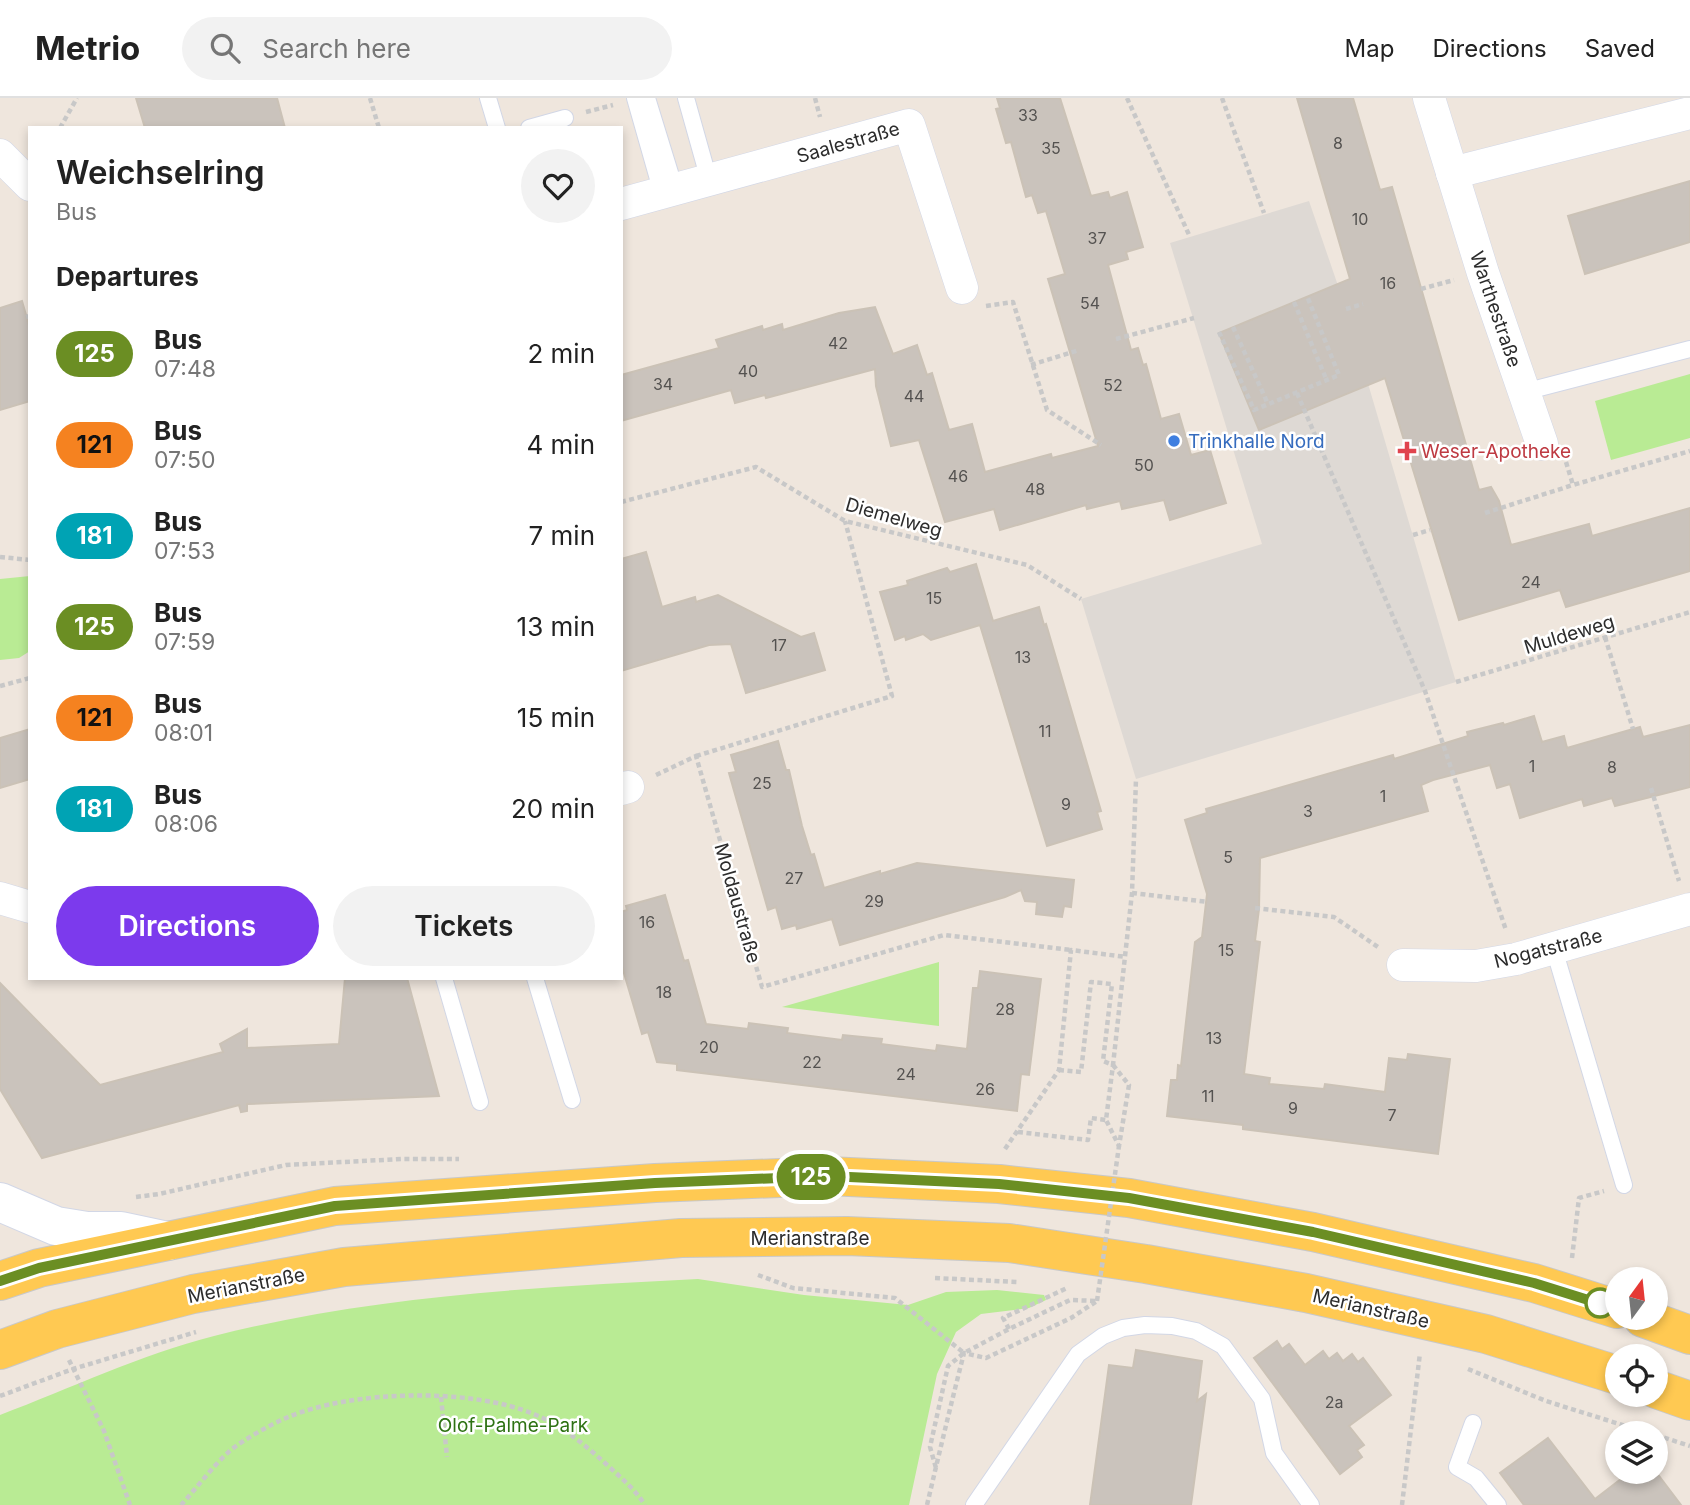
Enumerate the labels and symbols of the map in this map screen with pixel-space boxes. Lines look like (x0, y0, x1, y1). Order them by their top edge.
house number: 33 (1018, 105, 1038, 125)
street label: Saalestraße (794, 117, 902, 168)
house number: 8 (1333, 133, 1343, 153)
house number: 35 (1041, 138, 1061, 158)
house number: 10 (1352, 209, 1368, 229)
house number: 37 (1088, 228, 1106, 248)
street label: Warthestraße (1465, 248, 1526, 370)
house number: 16 (1380, 273, 1396, 293)
house number: 54 (1080, 293, 1100, 313)
house number: 42 (828, 333, 848, 353)
house number: 40 (738, 361, 758, 381)
house number: 34 (653, 374, 673, 394)
house number: 52 (1103, 375, 1123, 395)
house number: 44 (904, 386, 924, 406)
place label: Trinkhalle Nord (1188, 430, 1325, 453)
marker: Trinkhalle Nord (1166, 433, 1182, 449)
place label: Weser-Apotheke (1421, 440, 1571, 463)
marker: Weser-Apotheke (1399, 443, 1415, 459)
house number: 50 (1134, 455, 1154, 475)
house number: 46 (948, 466, 968, 486)
house number: 48 (1025, 479, 1045, 499)
street label: Diemelweg (843, 493, 945, 542)
house number: 24 (1521, 572, 1541, 592)
house number: 15 (926, 588, 942, 608)
street label: Muldeweg (1521, 610, 1617, 659)
house number: 17 (771, 635, 787, 655)
house number: 13 (1015, 647, 1031, 667)
house number: 11 (1038, 721, 1052, 741)
house number: 1 (1529, 756, 1535, 776)
house number: 8 (1607, 757, 1617, 777)
house number: 25 (752, 773, 772, 793)
house number: 1 (1380, 786, 1386, 806)
house number: 9 (1061, 794, 1071, 814)
house number: 3 (1303, 801, 1313, 821)
street label: Moldaustraße (709, 841, 766, 966)
house number: 5 (1223, 847, 1233, 867)
house number: 27 (785, 868, 803, 888)
house number: 29 (864, 891, 884, 911)
house number: 16 (639, 912, 655, 932)
street label: Nogatstraße (1492, 924, 1605, 973)
house number: 15 (1218, 940, 1234, 960)
house number: 18 (656, 982, 672, 1002)
house number: 28 (995, 999, 1015, 1019)
house number: 13 (1206, 1028, 1222, 1048)
house number: 20 (699, 1037, 719, 1057)
house number: 22 (802, 1052, 822, 1072)
house number: 24 (896, 1064, 916, 1084)
house number: 26 (975, 1079, 995, 1099)
house number: 11 (1201, 1086, 1215, 1106)
house number: 9 (1288, 1098, 1298, 1118)
house number: 7 (1387, 1105, 1397, 1125)
line badge: 125 (771, 1154, 851, 1200)
street label: Merianstraße (750, 1227, 870, 1250)
street label: Merianstraße (185, 1263, 307, 1308)
north arrow (1605, 1267, 1668, 1330)
street label: Merianstraße (1310, 1284, 1431, 1333)
unlabelled marker (1585, 1288, 1615, 1318)
house number: 2a (1325, 1392, 1343, 1412)
park label: Olof-Palme-Park (438, 1414, 589, 1437)

